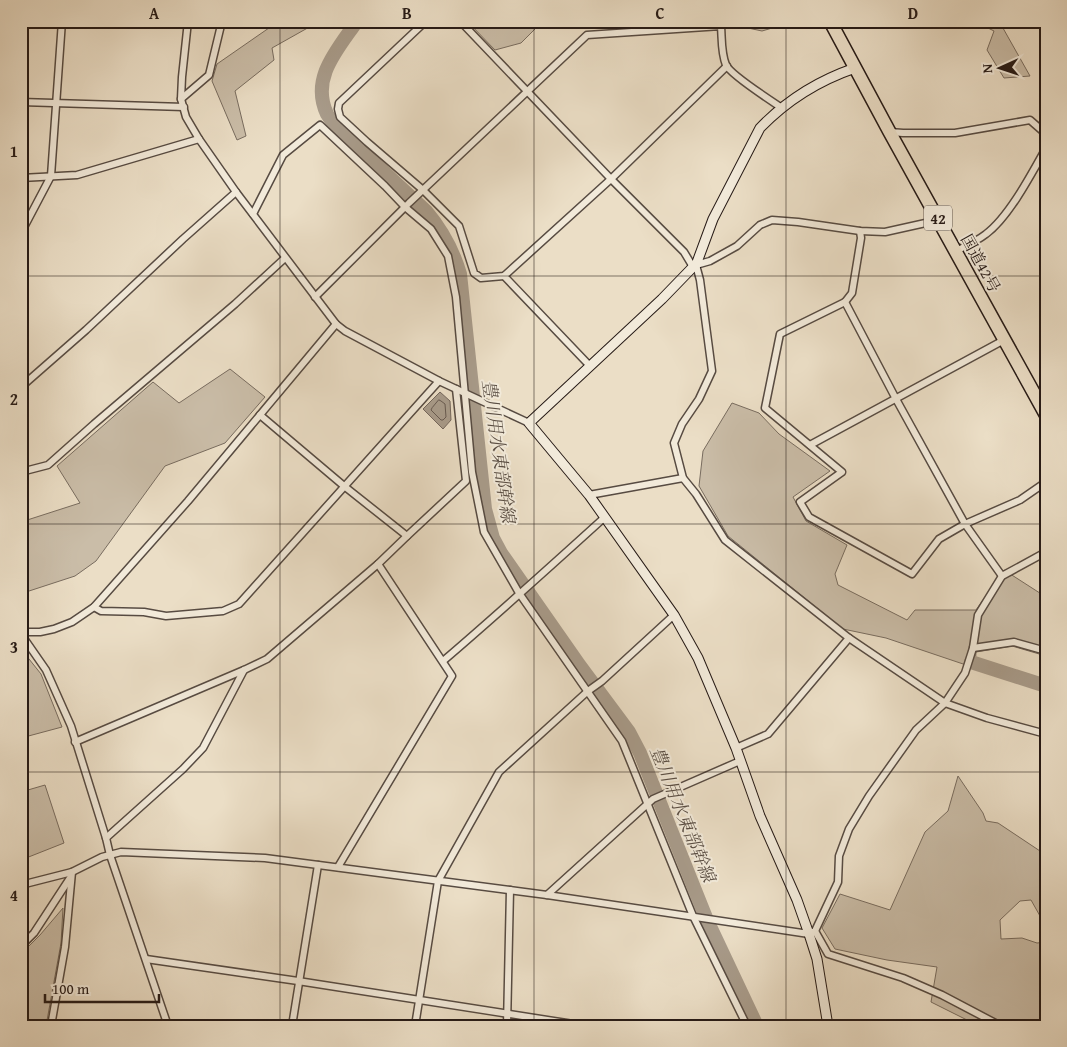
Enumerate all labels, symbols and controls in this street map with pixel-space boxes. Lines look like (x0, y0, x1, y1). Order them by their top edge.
text: A (149, 1, 160, 25)
text: B (402, 1, 412, 25)
text: C (655, 1, 665, 25)
text: D (908, 1, 918, 25)
north arrow (974, 42, 1024, 92)
text: N (977, 63, 997, 74)
text: 1 (10, 139, 18, 163)
road number: 42 (924, 206, 952, 230)
street label: 国道42号 (955, 229, 1007, 297)
water label: 豊川用水東部幹線 (476, 378, 523, 526)
text: 2 (10, 387, 18, 411)
text: 3 (10, 635, 18, 659)
water label: 豊川用水東部幹線 (644, 742, 723, 888)
text: 4 (10, 883, 18, 907)
scale bar (45, 972, 159, 1004)
text: 100 m (52, 978, 90, 999)

